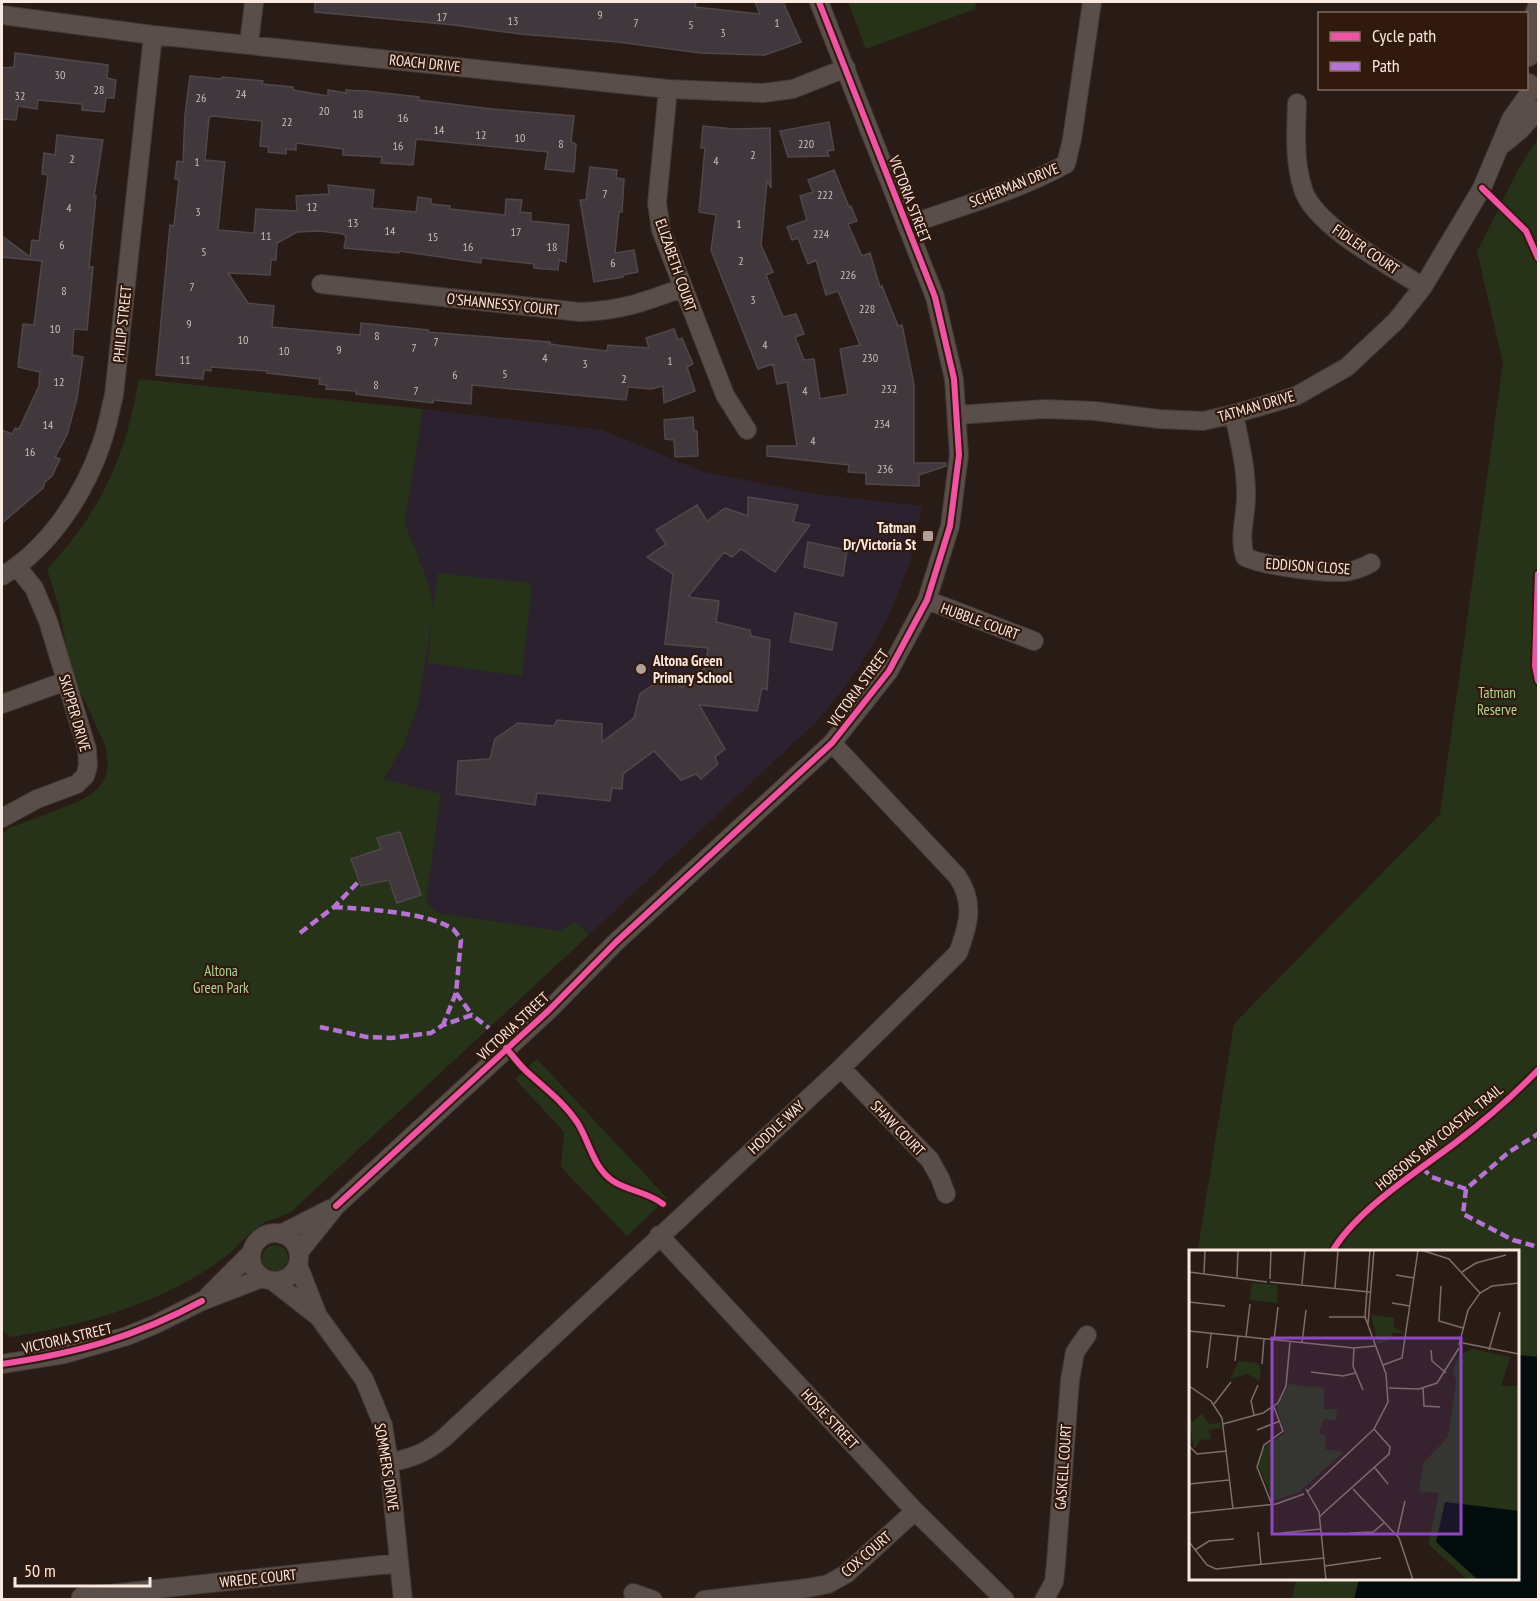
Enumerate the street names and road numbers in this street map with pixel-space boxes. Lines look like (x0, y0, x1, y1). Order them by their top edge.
street label: ROACH DRIVE (388, 50, 462, 76)
street label: VICTORIA STREET (884, 152, 935, 245)
street label: SCHERMAN DRIVE (966, 158, 1062, 212)
street label: ELIZABETH COURT (651, 216, 701, 314)
street label: FIDLER COURT (1329, 220, 1403, 278)
street label: PHILIP STREET (109, 284, 136, 363)
street label: O'SHANNESSY COURT (446, 289, 560, 319)
street label: TATMAN DRIVE (1216, 386, 1296, 426)
street label: EDDISON CLOSE (1265, 554, 1351, 578)
street label: HUBBLE COURT (938, 598, 1022, 644)
street label: VICTORIA STREET (823, 645, 893, 731)
street label: SKIPPER DRIVE (55, 672, 95, 754)
street label: VICTORIA STREET (472, 988, 553, 1065)
street label: HOBSONS BAY COASTAL TRAIL (1371, 1079, 1507, 1194)
street label: HODDLE WAY (744, 1096, 808, 1158)
street label: SHAW COURT (867, 1096, 929, 1160)
street label: VICTORIA STREET (19, 1318, 114, 1358)
street label: HOSIE STREET (797, 1385, 863, 1453)
street label: SOMMERS DRIVE (371, 1422, 403, 1512)
street label: GASKELL COURT (1051, 1423, 1075, 1510)
street label: COX COURT (837, 1527, 895, 1581)
street label: WREDE COURT (219, 1564, 298, 1591)

